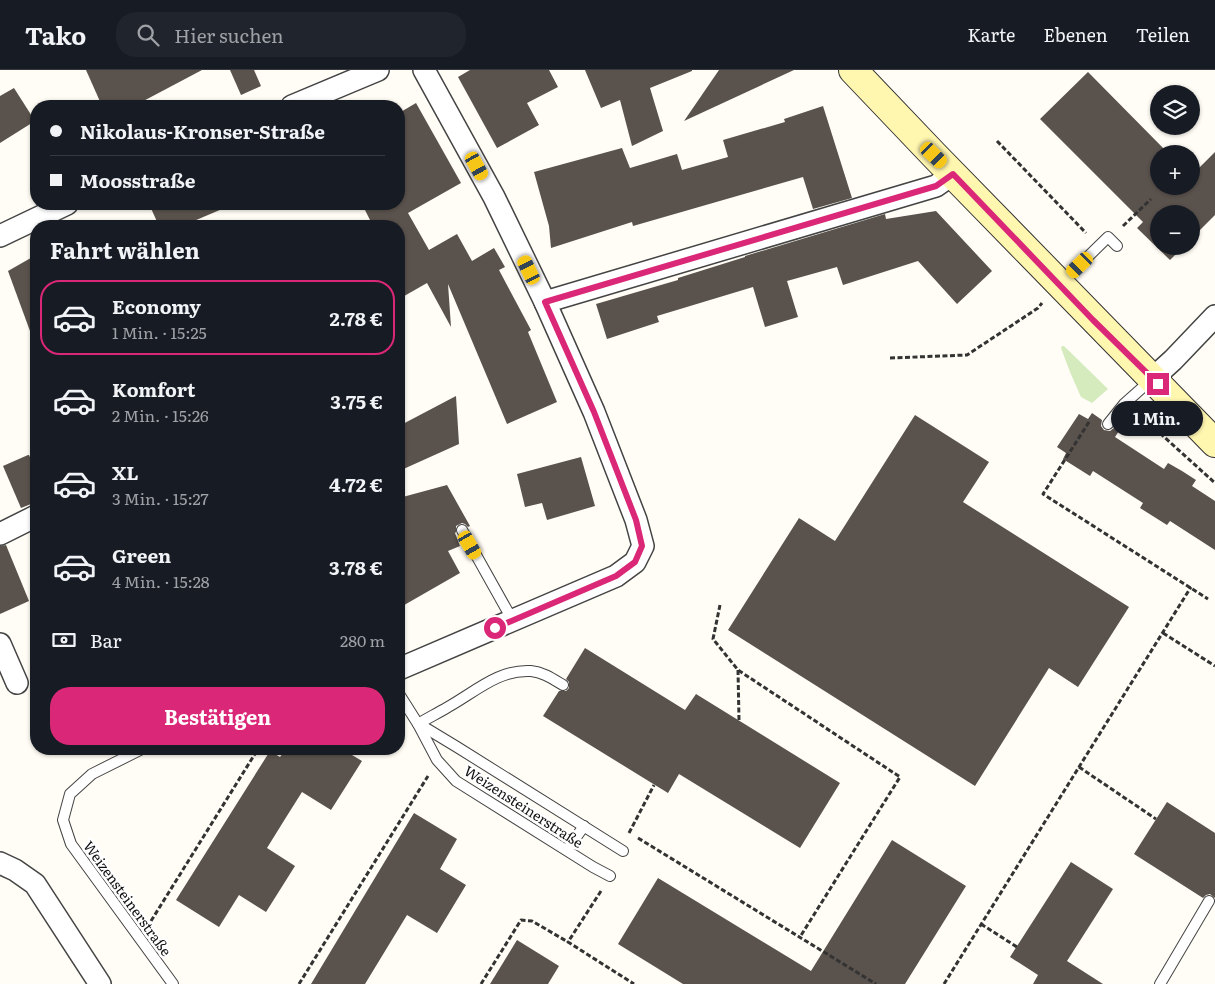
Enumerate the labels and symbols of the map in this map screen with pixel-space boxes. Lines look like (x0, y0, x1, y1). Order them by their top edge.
car (917, 139, 950, 171)
car (463, 149, 490, 183)
car (1064, 249, 1096, 281)
car (515, 253, 542, 287)
route end (1147, 373, 1169, 395)
callout: 1 Min. (1112, 402, 1204, 436)
car (456, 528, 483, 562)
route start (484, 617, 506, 639)
street label: Weizensteinerstraße (461, 760, 587, 852)
street label: Weizensteinerstraße (79, 836, 177, 960)

